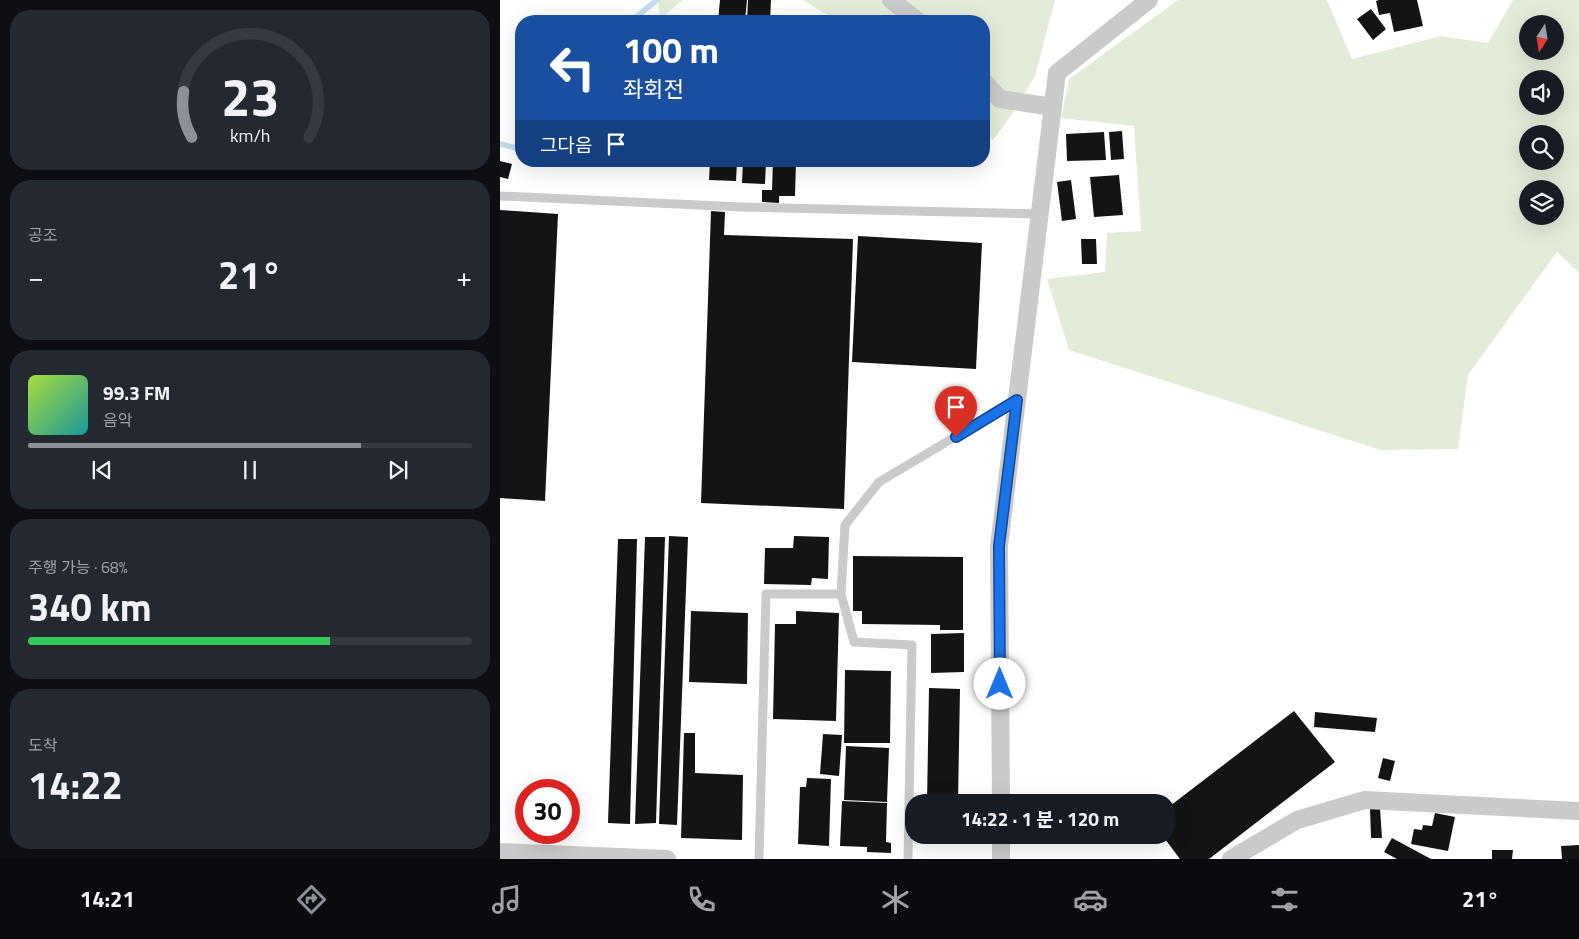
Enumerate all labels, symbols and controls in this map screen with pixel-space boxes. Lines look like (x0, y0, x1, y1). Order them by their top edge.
north arrow (1519, 15, 1564, 60)
map controls (1519, 15, 1564, 225)
text: 100 m (623, 23, 719, 77)
icon: left (540, 35, 605, 100)
text: 23 (221, 57, 279, 136)
button: sound (1519, 70, 1564, 115)
text: 좌회전 (623, 72, 684, 106)
text: km/h (230, 122, 270, 149)
button: search (1519, 125, 1564, 170)
text: 그다음 (540, 130, 592, 159)
icon: arrive (602, 130, 630, 158)
button: layers (1519, 180, 1564, 225)
text: 공조 (28, 223, 57, 247)
text: 21° (218, 246, 282, 304)
text: − (28, 255, 44, 298)
text: + (456, 255, 472, 298)
text: 99.3 FM (103, 378, 170, 407)
pin (935, 386, 977, 437)
icon: arrive (942, 393, 970, 421)
text: 음악 (103, 408, 132, 432)
icon: previous (88, 456, 116, 484)
icon: pause (236, 456, 264, 484)
icon: next (384, 456, 412, 484)
text: 주행 가능 · 68% (28, 555, 128, 579)
text: 340 km (28, 578, 152, 636)
position arrow (973, 657, 1025, 709)
text: 도착 (28, 733, 57, 757)
text: 14:22 (28, 756, 123, 814)
speed limit sign: 30 (515, 779, 580, 844)
text: 14:22 · 1 분 · 120 m (961, 804, 1119, 833)
text: 14:21 (80, 882, 135, 916)
icon: directions (294, 882, 329, 917)
icon: music (489, 882, 524, 917)
icon: phone (684, 882, 719, 917)
icon: climate (878, 882, 913, 917)
icon: car (1073, 882, 1108, 917)
icon: filters (1267, 882, 1302, 917)
text: 21° (1462, 882, 1499, 916)

